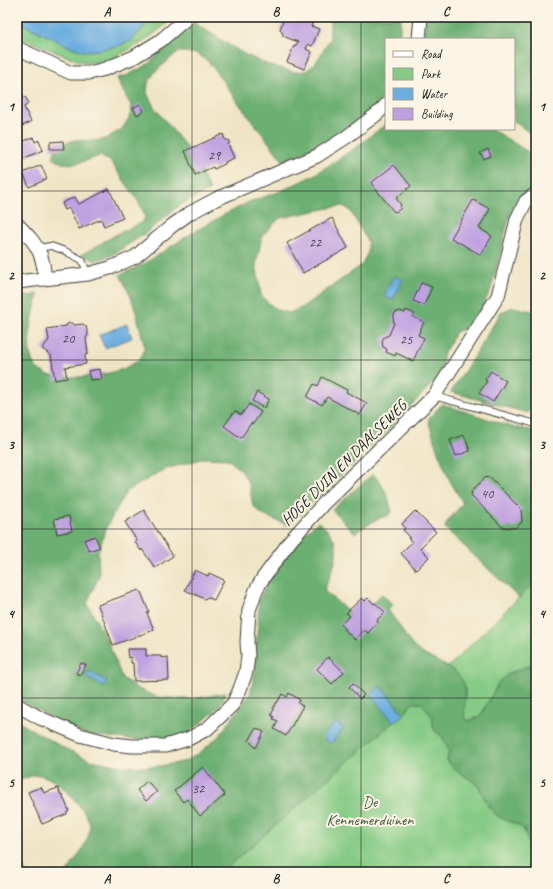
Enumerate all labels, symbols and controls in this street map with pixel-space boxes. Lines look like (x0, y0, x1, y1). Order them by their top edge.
text: A (104, 4, 112, 20)
text: B (273, 4, 281, 20)
text: C (443, 4, 451, 20)
legend (385, 38, 515, 130)
text: Road (421, 46, 443, 62)
text: Park (421, 66, 442, 82)
text: Water (421, 86, 449, 102)
text: 1 (8, 99, 16, 115)
text: 1 (539, 99, 547, 115)
text: Building (421, 106, 453, 122)
house number: 29 (208, 147, 222, 164)
house number: 22 (309, 234, 323, 251)
text: 2 (8, 268, 15, 284)
text: 2 (539, 268, 546, 284)
house number: 20 (62, 330, 76, 347)
house number: 25 (400, 331, 413, 348)
street label: HOGE DUIN EN DAALSEWEG (277, 394, 413, 530)
text: 3 (8, 437, 15, 453)
text: 3 (539, 437, 546, 453)
house number: 40 (481, 485, 495, 502)
text: 4 (8, 606, 16, 622)
text: 4 (539, 606, 547, 622)
text: 5 (8, 775, 15, 791)
text: 5 (539, 775, 546, 791)
house number: 32 (192, 780, 206, 797)
park label: De Kennemerduinen (327, 792, 414, 830)
text: A (104, 871, 112, 887)
text: B (273, 871, 281, 887)
text: C (443, 871, 451, 887)

